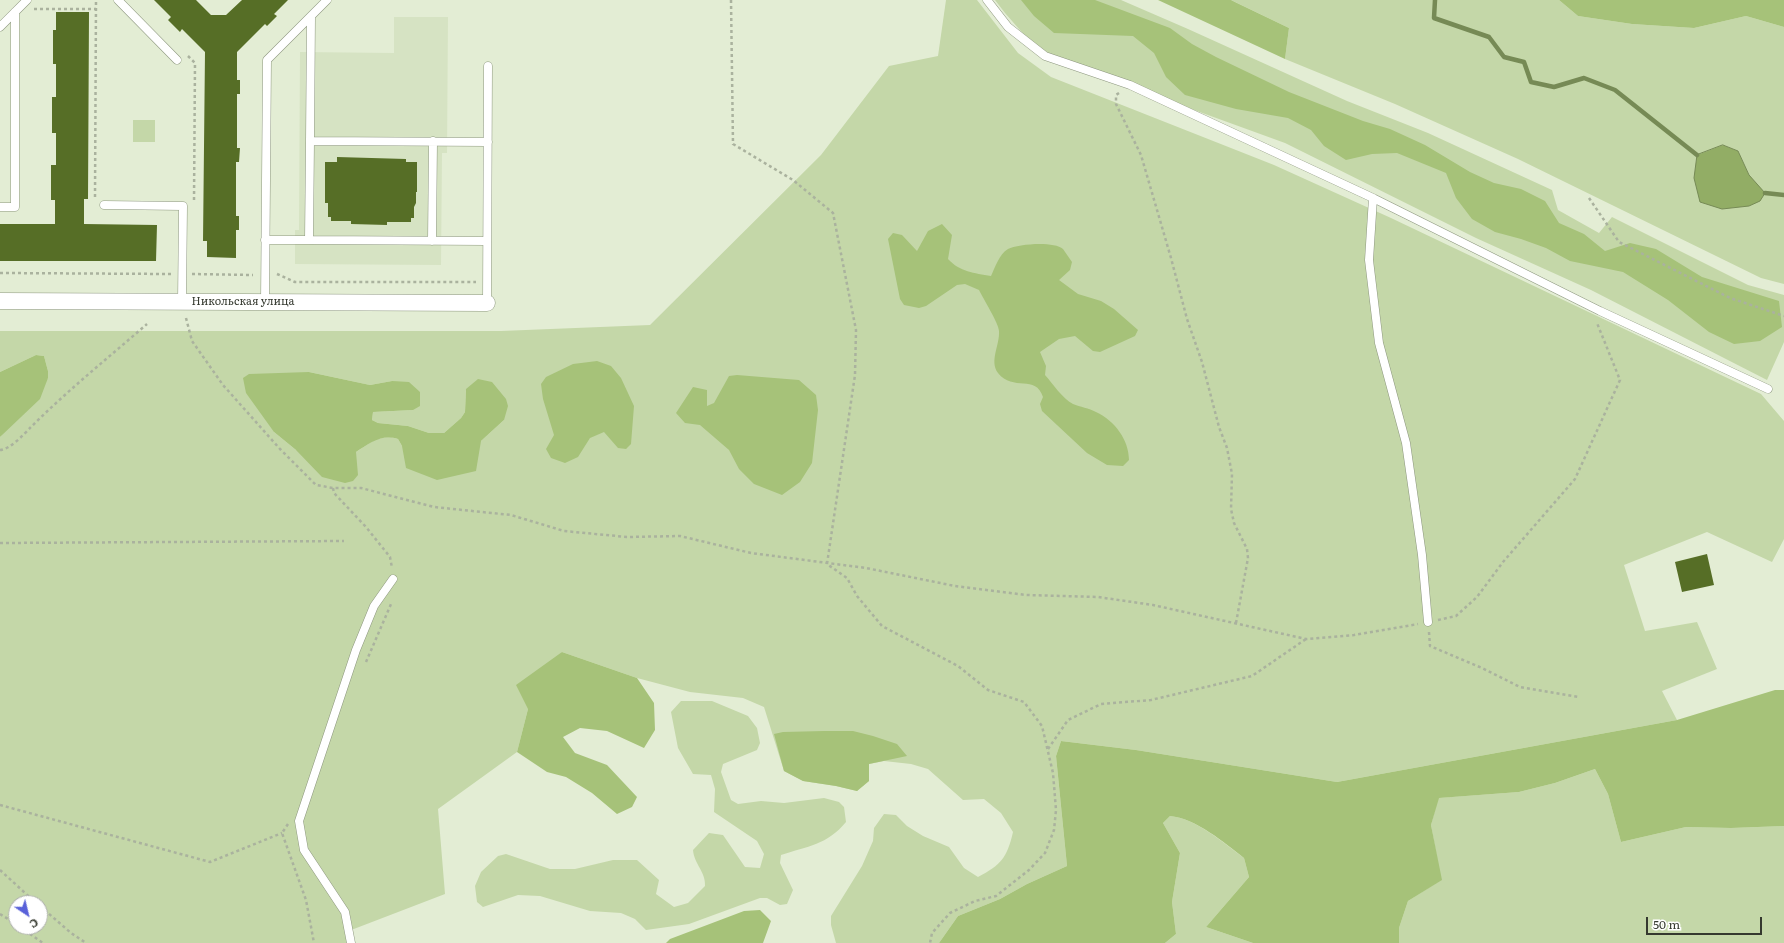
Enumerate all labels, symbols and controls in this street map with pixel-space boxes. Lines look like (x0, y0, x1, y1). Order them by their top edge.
street label: Никольская улица (192, 295, 294, 309)
north arrow (8, 895, 48, 935)
scale bar (1648, 909, 1764, 935)
text: С (27, 915, 42, 933)
text: 50 m (1653, 915, 1680, 933)

